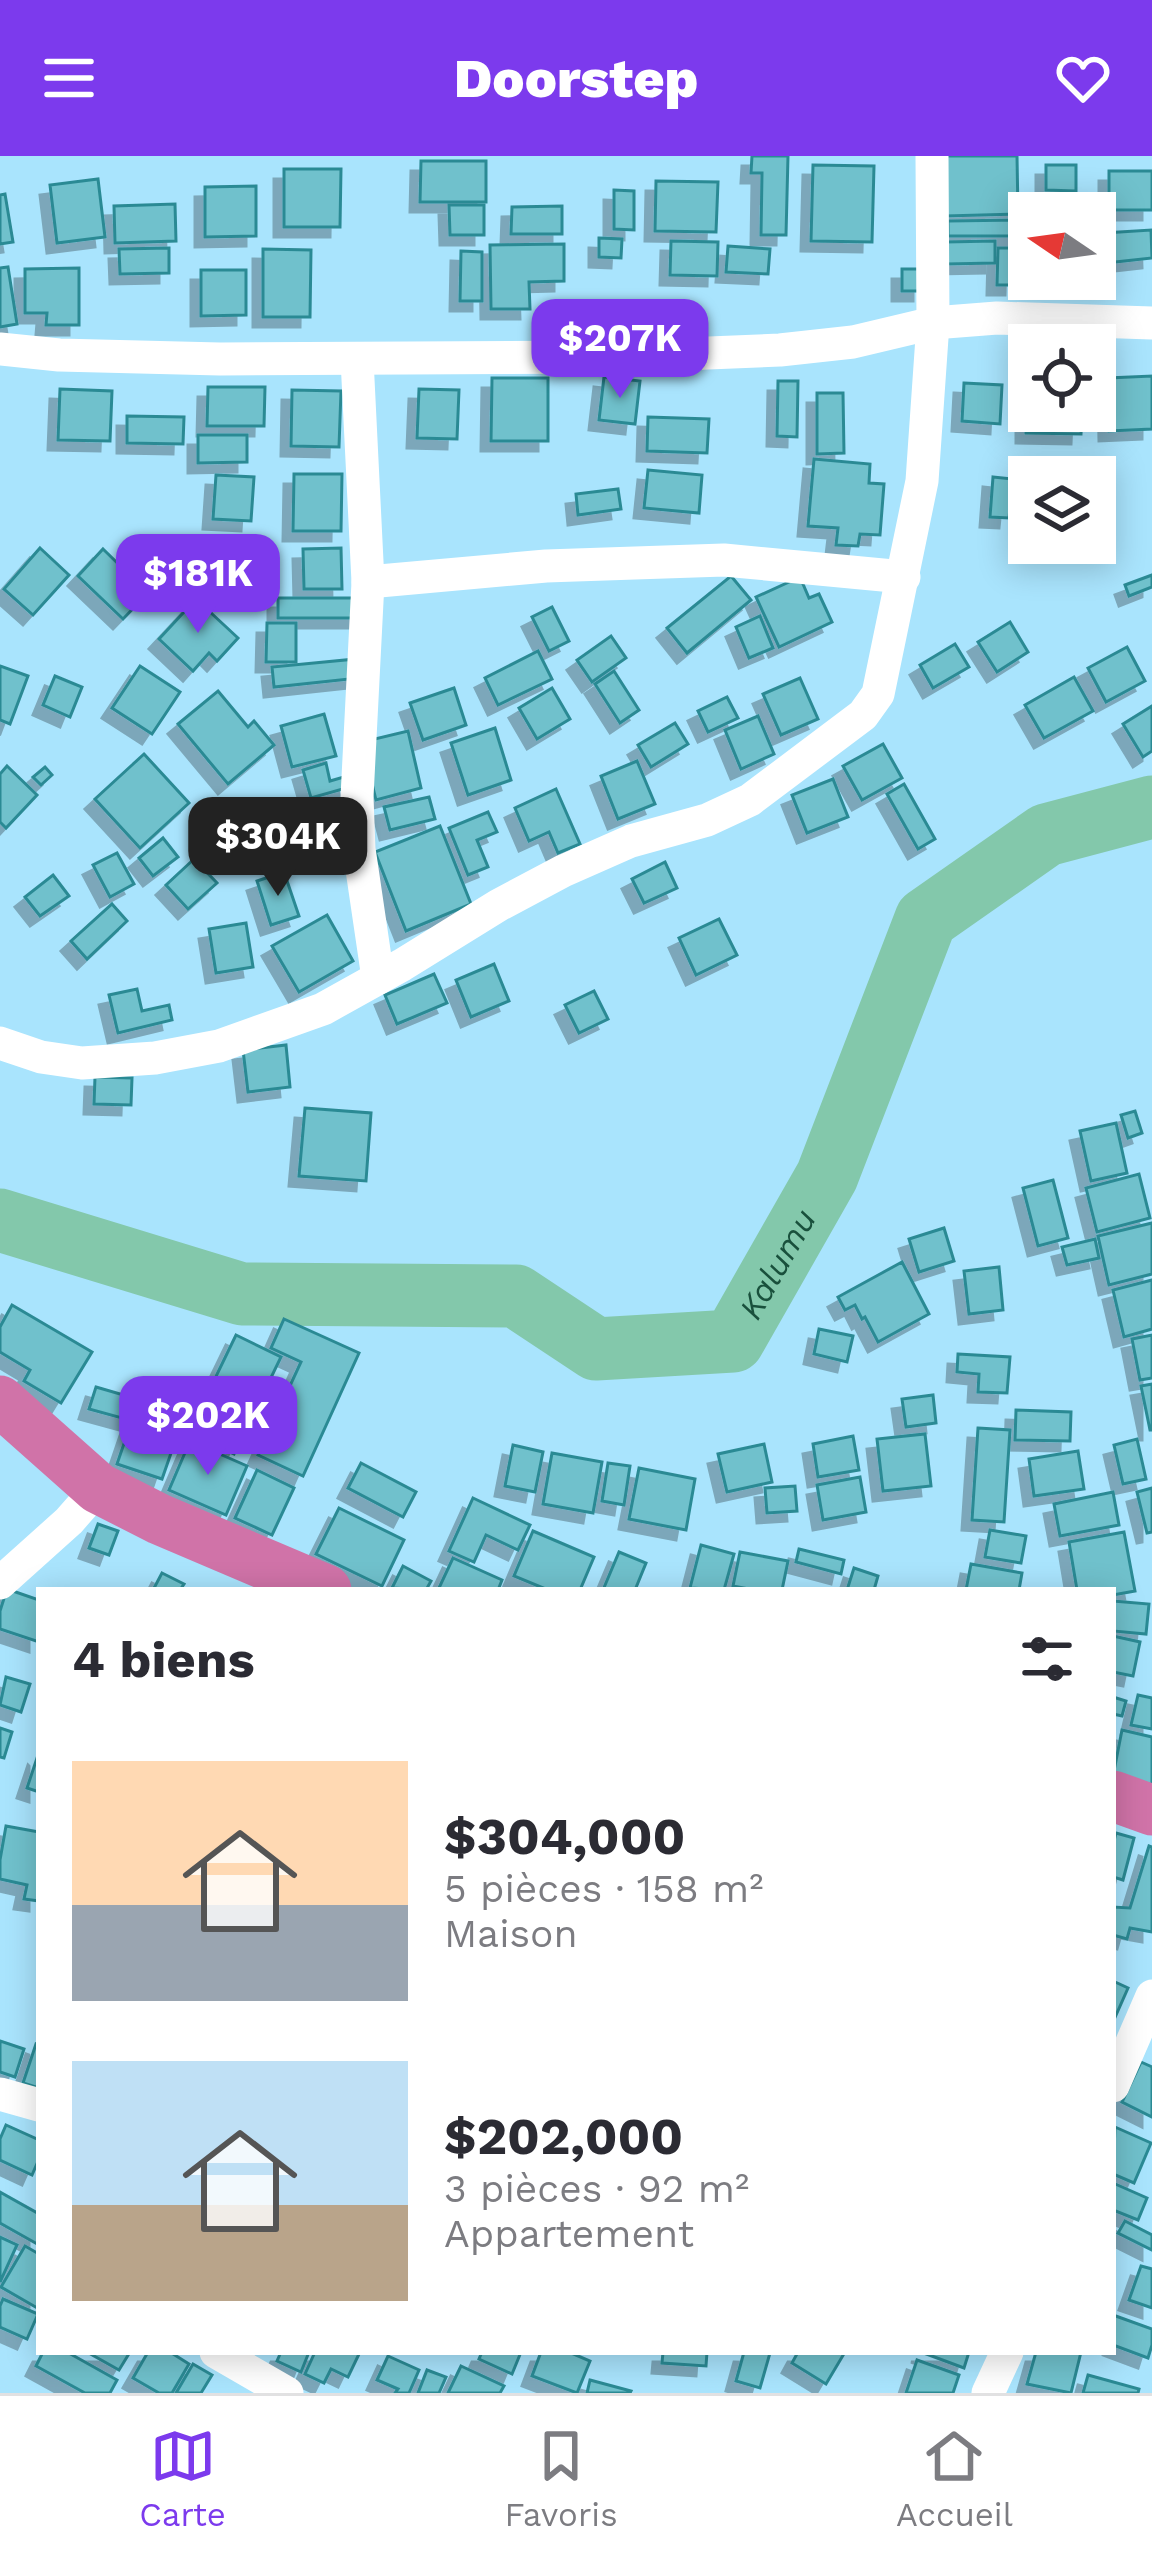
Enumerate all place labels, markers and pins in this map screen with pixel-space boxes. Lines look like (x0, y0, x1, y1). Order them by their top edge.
pin: $207K (536, 299, 704, 401)
pin: $181K (114, 534, 282, 636)
pin: $304K (194, 797, 362, 899)
pin: $202K (124, 1376, 292, 1478)

